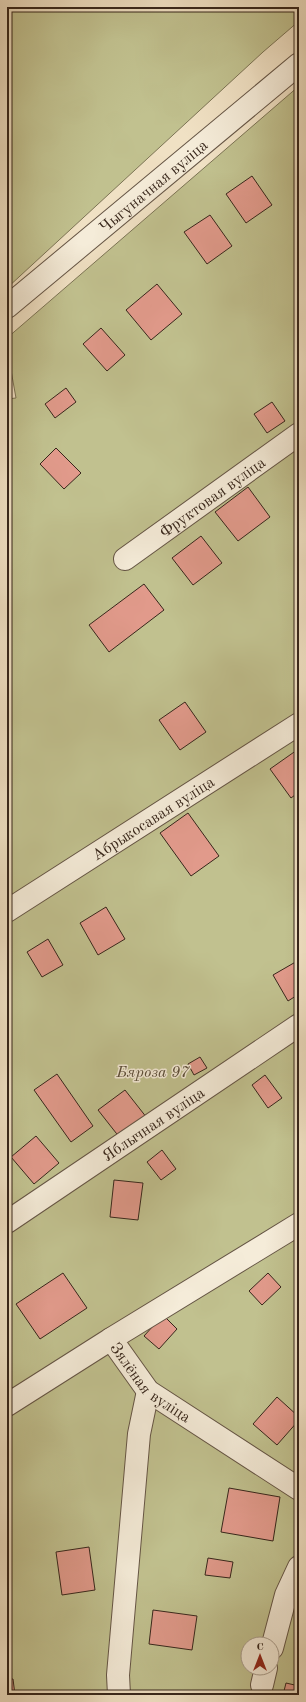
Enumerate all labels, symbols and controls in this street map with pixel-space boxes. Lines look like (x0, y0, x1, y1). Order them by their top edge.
street label: Чыгуначная вуліца (97, 137, 212, 236)
street label: Фруктовая вуліца (157, 455, 269, 542)
street label: Абрыкосавая вуліца (90, 774, 218, 864)
park label: Бяроза 97 (115, 1065, 190, 1081)
street label: Яблычная вуліца (100, 1085, 208, 1165)
street label: Зялёная вуліца (106, 1340, 193, 1426)
north arrow (240, 1636, 280, 1676)
text: С (256, 1642, 264, 1653)

